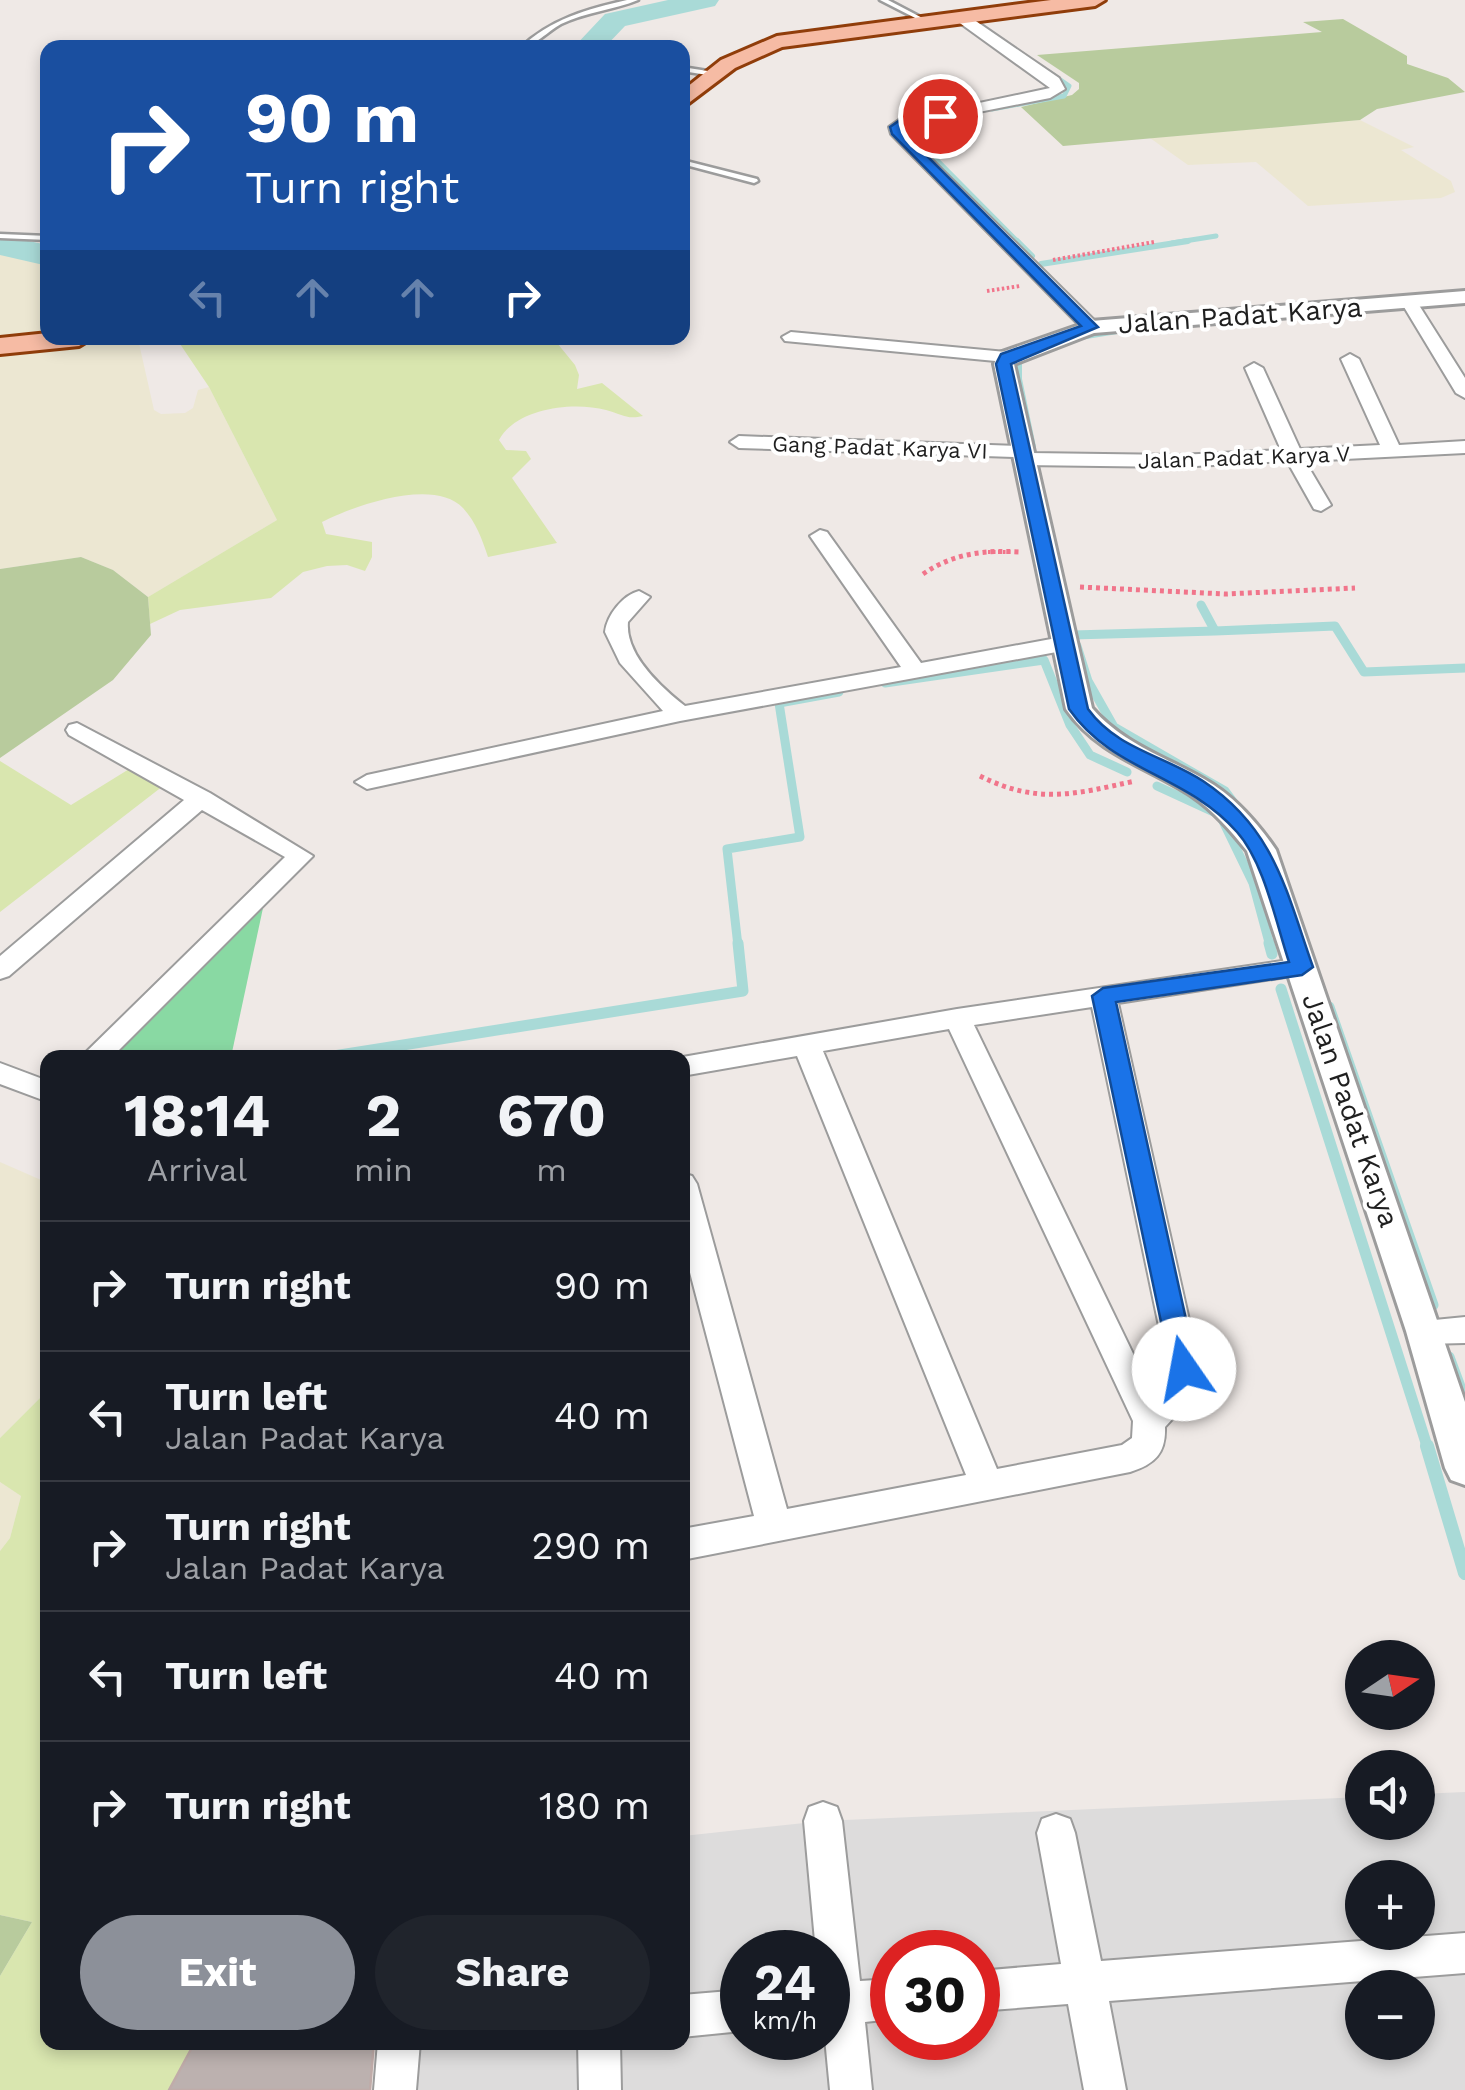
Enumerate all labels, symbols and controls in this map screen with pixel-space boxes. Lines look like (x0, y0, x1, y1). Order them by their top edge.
pin (898, 74, 983, 159)
text: 90 m (245, 77, 419, 159)
icon: right (80, 80, 210, 210)
icon: arrive (913, 89, 968, 144)
text: Turn right (245, 161, 459, 214)
icon: left (180, 270, 235, 325)
icon: ahead (285, 270, 340, 325)
icon: ahead (390, 270, 445, 325)
icon: right (495, 270, 550, 325)
street label: Jalan Padat Karya (1117, 290, 1363, 340)
street label: Gang Padat Karya VI (772, 431, 988, 464)
street label: Jalan Padat Karya V (1137, 441, 1351, 474)
street label: Jalan Padat Karya (1295, 989, 1406, 1231)
text: 18:14 (124, 1080, 270, 1151)
text: 2 (366, 1080, 401, 1151)
text: 670 (497, 1080, 606, 1151)
text: Arrival (147, 1151, 247, 1189)
text: min (354, 1151, 413, 1189)
text: m (536, 1151, 567, 1189)
icon: right (80, 1259, 135, 1314)
text: Turn right (165, 1264, 351, 1308)
text: 90 m (554, 1264, 650, 1308)
position arrow (1132, 1317, 1236, 1421)
text: Turn left (165, 1375, 327, 1419)
icon: left (80, 1389, 135, 1444)
text: 40 m (554, 1394, 650, 1438)
text: Jalan Padat Karya (165, 1419, 445, 1457)
text: Turn right (165, 1505, 351, 1549)
icon: right (80, 1519, 135, 1574)
text: 290 m (532, 1524, 650, 1568)
text: Jalan Padat Karya (165, 1549, 445, 1587)
north arrow (1345, 1640, 1435, 1730)
map controls (1345, 1640, 1435, 2060)
icon: left (80, 1649, 135, 1704)
text: Turn left (165, 1654, 327, 1698)
text: 40 m (554, 1654, 650, 1698)
button: sound (1345, 1750, 1435, 1840)
icon: right (80, 1779, 135, 1834)
text: Turn right (165, 1784, 351, 1828)
text: 180 m (539, 1784, 650, 1828)
button: + (1345, 1860, 1435, 1950)
button: Exit (80, 1915, 355, 2030)
button: Share (375, 1915, 650, 2030)
speed limit sign: 30 (870, 1930, 1000, 2060)
text: 24 (754, 1953, 816, 2012)
button: − (1345, 1970, 1435, 2060)
text: km/h (753, 2006, 817, 2035)

